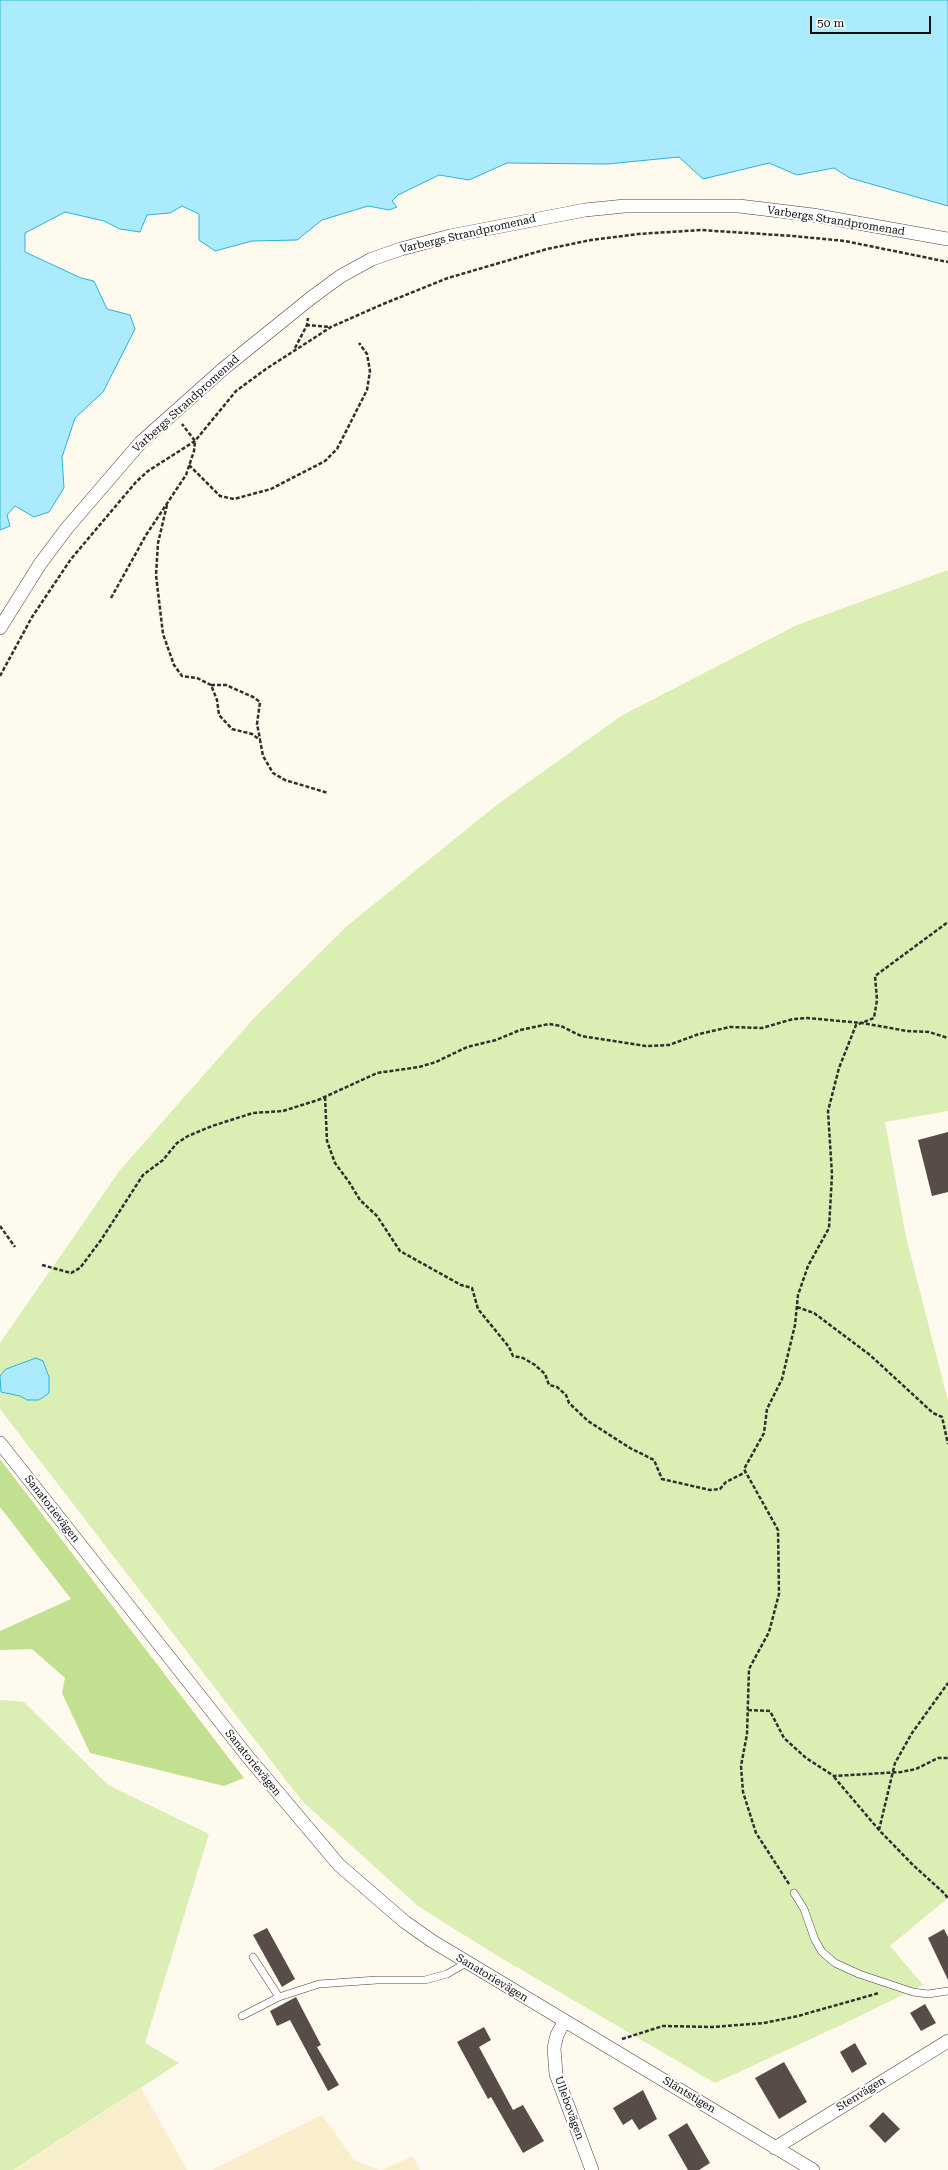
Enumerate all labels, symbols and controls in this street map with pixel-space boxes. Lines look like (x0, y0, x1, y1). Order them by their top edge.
scale bar (812, 8, 933, 34)
text: 50 m (817, 16, 844, 30)
street label: Varbergs Strandpromenad (766, 204, 906, 238)
street label: Varbergs Strandpromenad (399, 212, 537, 256)
street label: Varbergs Strandpromenad (130, 353, 242, 455)
street label: Sanatorievägen (22, 1473, 82, 1545)
street label: Sanatorievägen (222, 1727, 284, 1799)
street label: Sanatorievägen (454, 1951, 530, 2005)
street label: Släntstigen (660, 2074, 718, 2116)
street label: Stenvägen (834, 2074, 888, 2114)
street label: Ullebovägen (551, 2075, 587, 2141)

